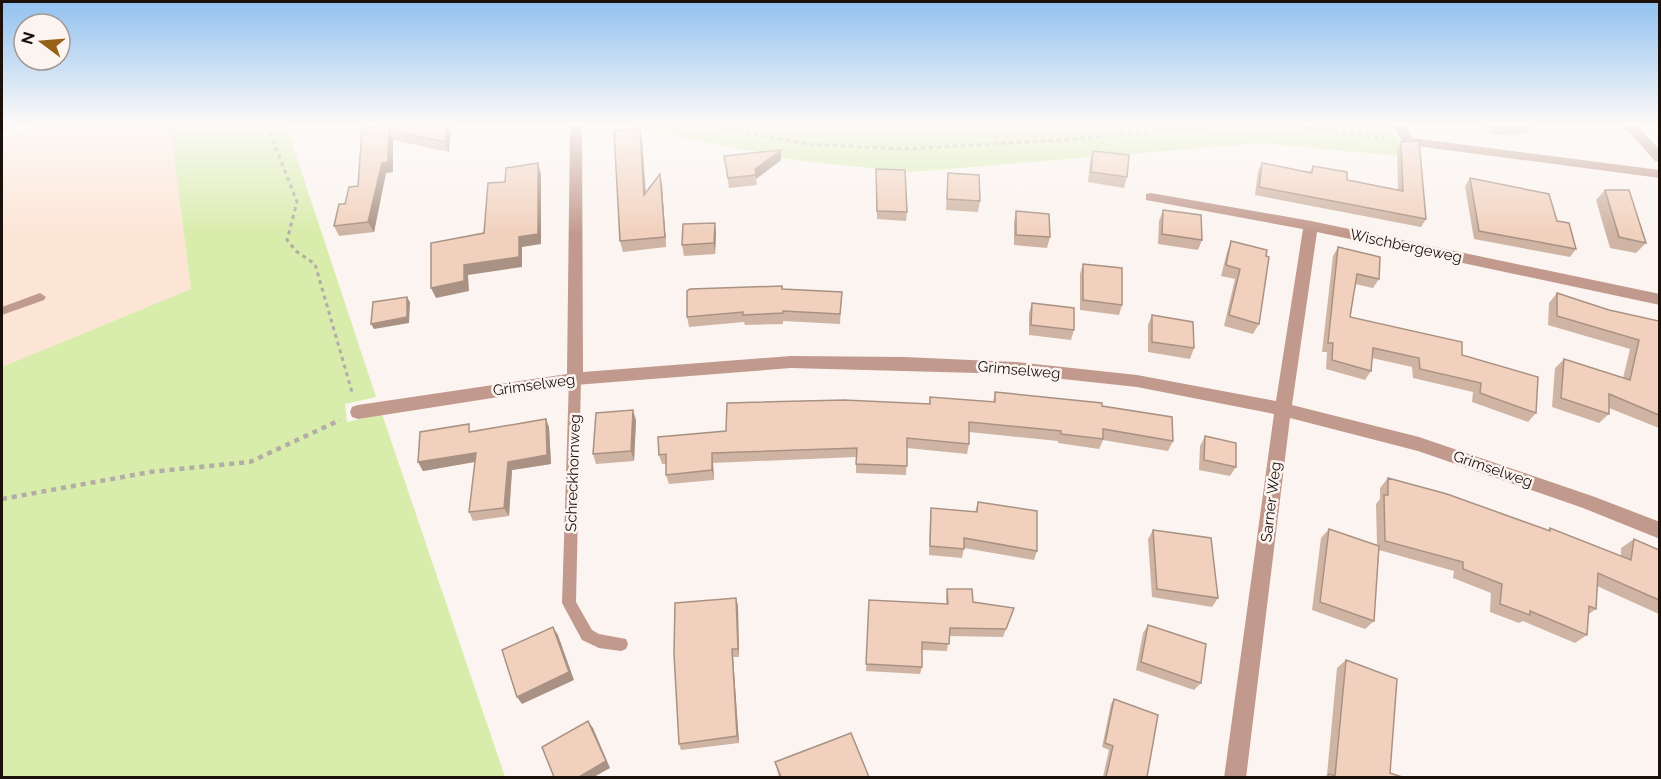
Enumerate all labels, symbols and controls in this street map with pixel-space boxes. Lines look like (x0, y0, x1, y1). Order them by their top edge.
north arrow (12, 12, 72, 72)
text: N (17, 30, 39, 46)
street label: Wischbergeweg (1348, 225, 1464, 267)
street label: Grimselweg (977, 357, 1061, 383)
street label: Grimselweg (492, 370, 576, 400)
street label: Schreckhornweg (562, 414, 584, 532)
street label: Grimselweg (1451, 447, 1535, 491)
street label: Sarner Weg (1257, 461, 1285, 543)

